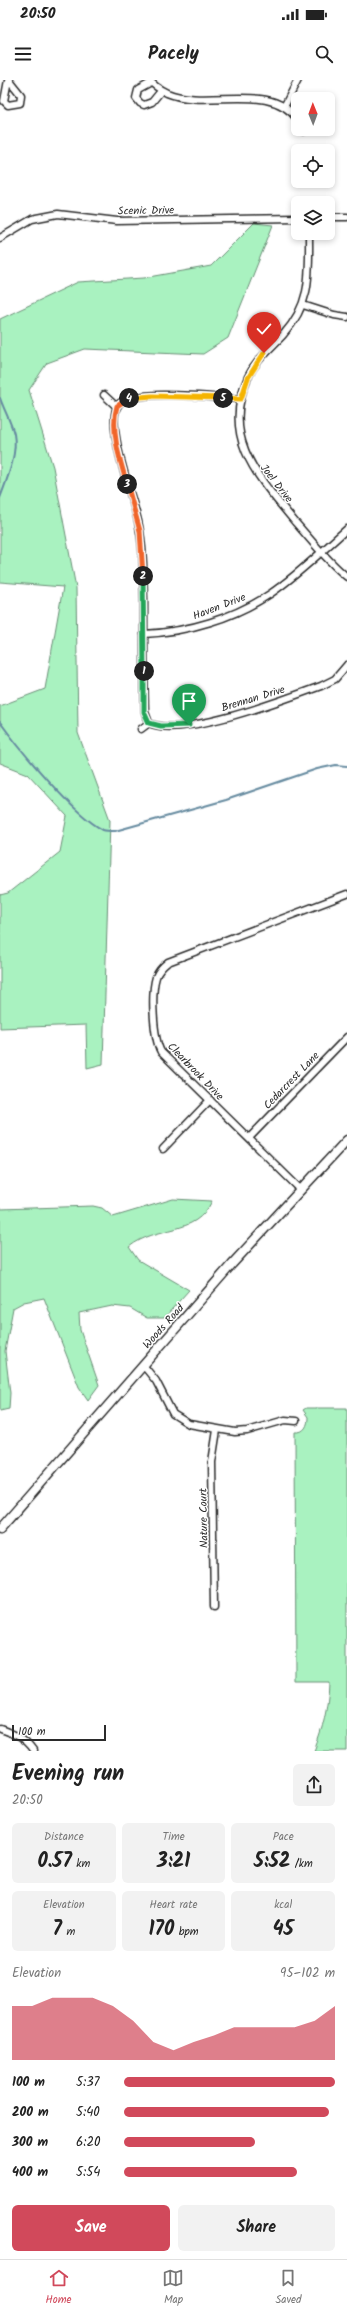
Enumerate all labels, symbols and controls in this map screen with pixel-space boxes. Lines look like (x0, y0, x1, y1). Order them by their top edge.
text: 20:50 (20, 2, 55, 26)
text: Pacely (148, 40, 199, 69)
icon: menu (12, 43, 34, 65)
icon: search (313, 43, 335, 65)
north arrow (291, 92, 335, 136)
map controls (291, 92, 335, 240)
button: locate (291, 144, 335, 188)
button: layers (291, 196, 335, 240)
street label: Scenic Drive (118, 202, 174, 220)
pin (247, 312, 281, 353)
icon: check (253, 318, 275, 340)
pin: 4 (119, 388, 139, 408)
pin: 5 (213, 388, 233, 408)
text: 4 (126, 389, 132, 407)
text: 5 (220, 389, 226, 407)
street label: Joel Drive (255, 460, 297, 507)
pin: 3 (117, 474, 137, 494)
text: 3 (124, 475, 130, 493)
pin: 2 (133, 566, 153, 586)
text: 2 (140, 567, 146, 585)
street label: Haven Drive (190, 589, 248, 625)
pin: 1 (134, 661, 154, 681)
text: 1 (142, 662, 146, 680)
street label: Brennan Drive (219, 681, 287, 717)
pin (172, 684, 206, 725)
icon: arrive (178, 690, 200, 712)
street label: Clearbrook Drive (163, 1038, 228, 1105)
street label: Cedarcrest Lane (259, 1048, 324, 1114)
street label: Woods Road (139, 1300, 189, 1353)
street label: Nature Court (194, 1487, 214, 1548)
scale bar (12, 1723, 106, 1742)
text: 100 m (18, 1723, 46, 1741)
text: Evening run (12, 1757, 124, 1792)
button: share (293, 1764, 335, 1806)
text: 20:50 (12, 1790, 43, 1811)
text: Distance (44, 1828, 84, 1846)
text: Time (162, 1828, 185, 1846)
text: Pace (273, 1828, 294, 1846)
text: 0.57 (37, 1846, 72, 1878)
text: 3:21 (157, 1846, 190, 1878)
text: 5:52 (254, 1846, 290, 1878)
text: km (72, 1855, 90, 1873)
text: /km (290, 1855, 313, 1873)
text: Elevation (43, 1896, 85, 1914)
text: Heart rate (150, 1896, 197, 1914)
text: kcal (274, 1896, 292, 1914)
text: 7 (53, 1914, 62, 1946)
text: 170 (149, 1914, 174, 1946)
text: 45 (273, 1914, 294, 1946)
text: m (62, 1923, 75, 1941)
text: bpm (174, 1923, 198, 1941)
text: Elevation (12, 1963, 61, 1984)
text: 95–102 m (280, 1963, 335, 1984)
text: 100 m (12, 2072, 45, 2093)
text: 5:37 (76, 2072, 100, 2093)
text: 200 m (12, 2102, 49, 2123)
text: 5:40 (76, 2102, 100, 2123)
text: 300 m (12, 2132, 48, 2153)
text: 6:20 (76, 2132, 100, 2153)
text: 400 m (12, 2162, 48, 2183)
text: 5:54 (76, 2162, 100, 2183)
button: Save (12, 2205, 170, 2251)
button: Share (178, 2205, 335, 2251)
tab: Home (45, 2267, 72, 2309)
tab: Map (162, 2267, 184, 2309)
tab: Saved (275, 2267, 302, 2309)

